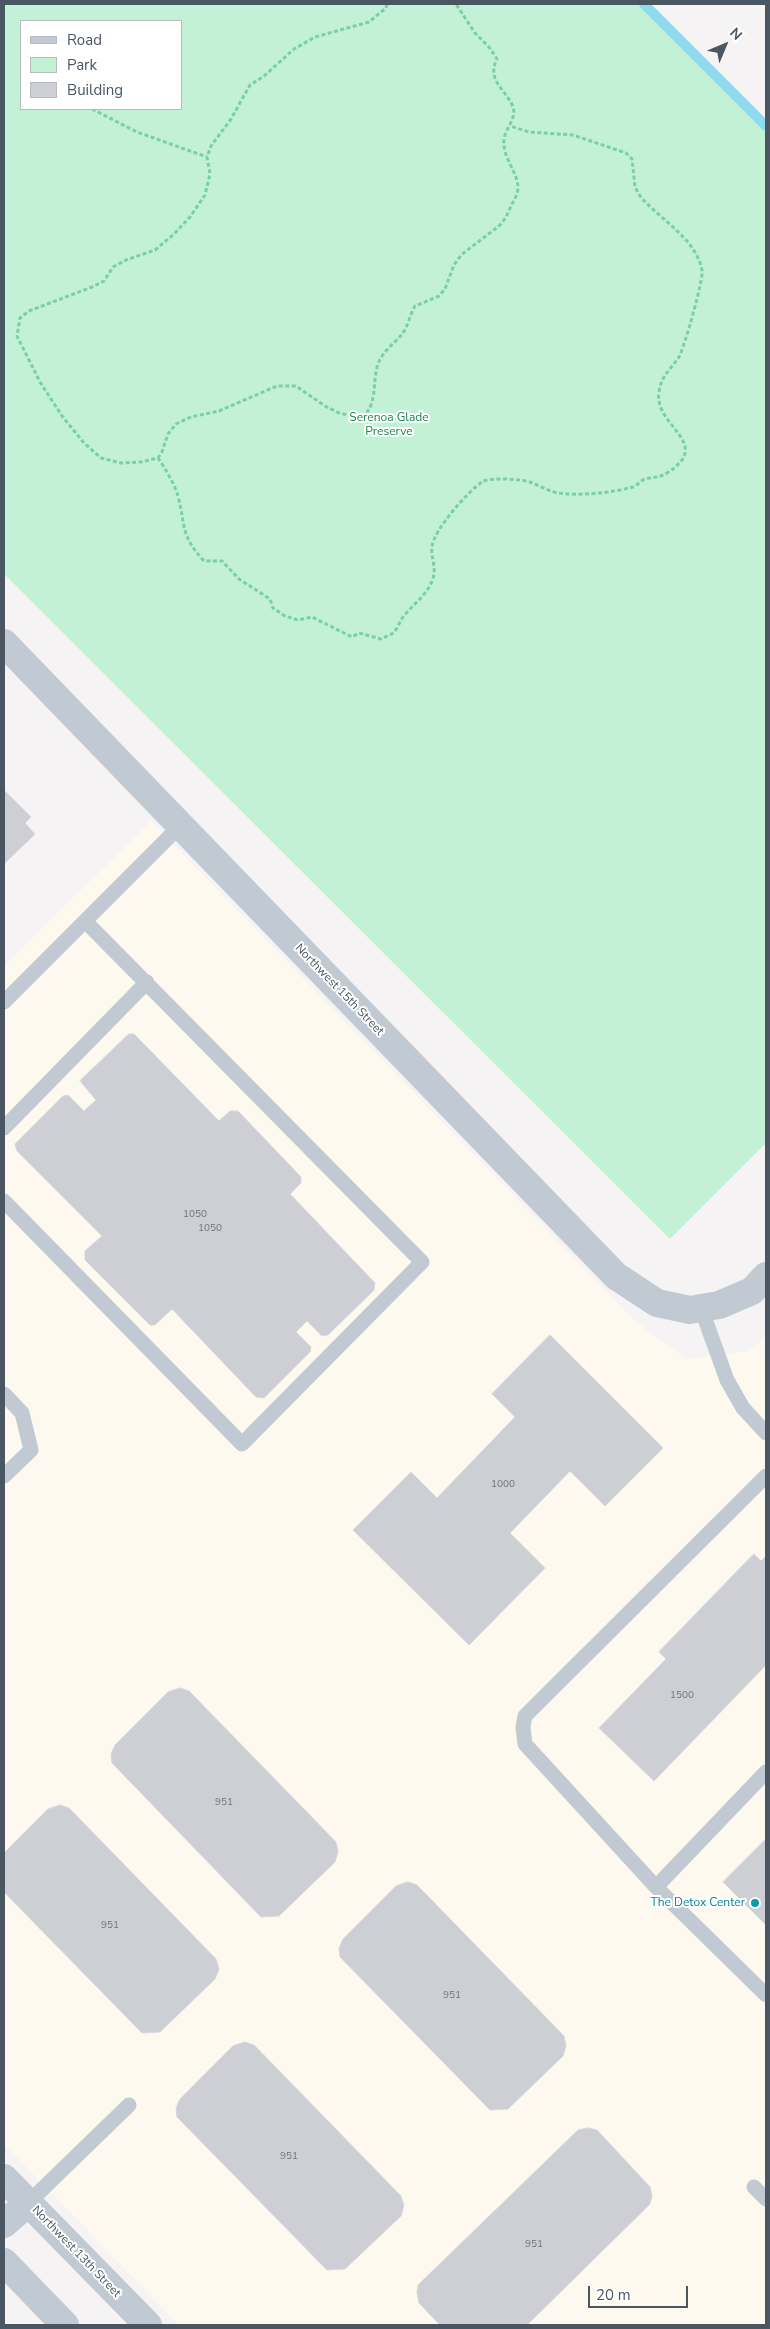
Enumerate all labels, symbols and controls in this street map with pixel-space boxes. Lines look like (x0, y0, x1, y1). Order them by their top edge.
legend (20, 20, 182, 110)
north arrow (700, 20, 750, 70)
text: N (726, 24, 746, 44)
text: Road (67, 30, 102, 50)
text: Park (67, 55, 97, 75)
text: Building (67, 80, 123, 100)
park label: Serenoa Glade Preserve (349, 411, 429, 439)
street label: Northwest 15th Street (292, 941, 386, 1039)
house number: 1050 (183, 1209, 207, 1221)
house number: 1050 (198, 1223, 222, 1235)
house number: 1000 (491, 1479, 515, 1491)
house number: 1500 (670, 1690, 694, 1702)
house number: 951 (215, 1797, 233, 1809)
place label: The Detox Center (650, 1896, 745, 1910)
marker: The Detox Center (749, 1897, 761, 1909)
house number: 951 (101, 1920, 119, 1932)
house number: 951 (443, 1990, 461, 2002)
house number: 951 (280, 2151, 298, 2163)
street label: Northwest 13th Street (29, 2203, 123, 2301)
house number: 951 (525, 2239, 543, 2251)
scale bar (590, 2276, 690, 2308)
text: 20 m (596, 2285, 631, 2305)

